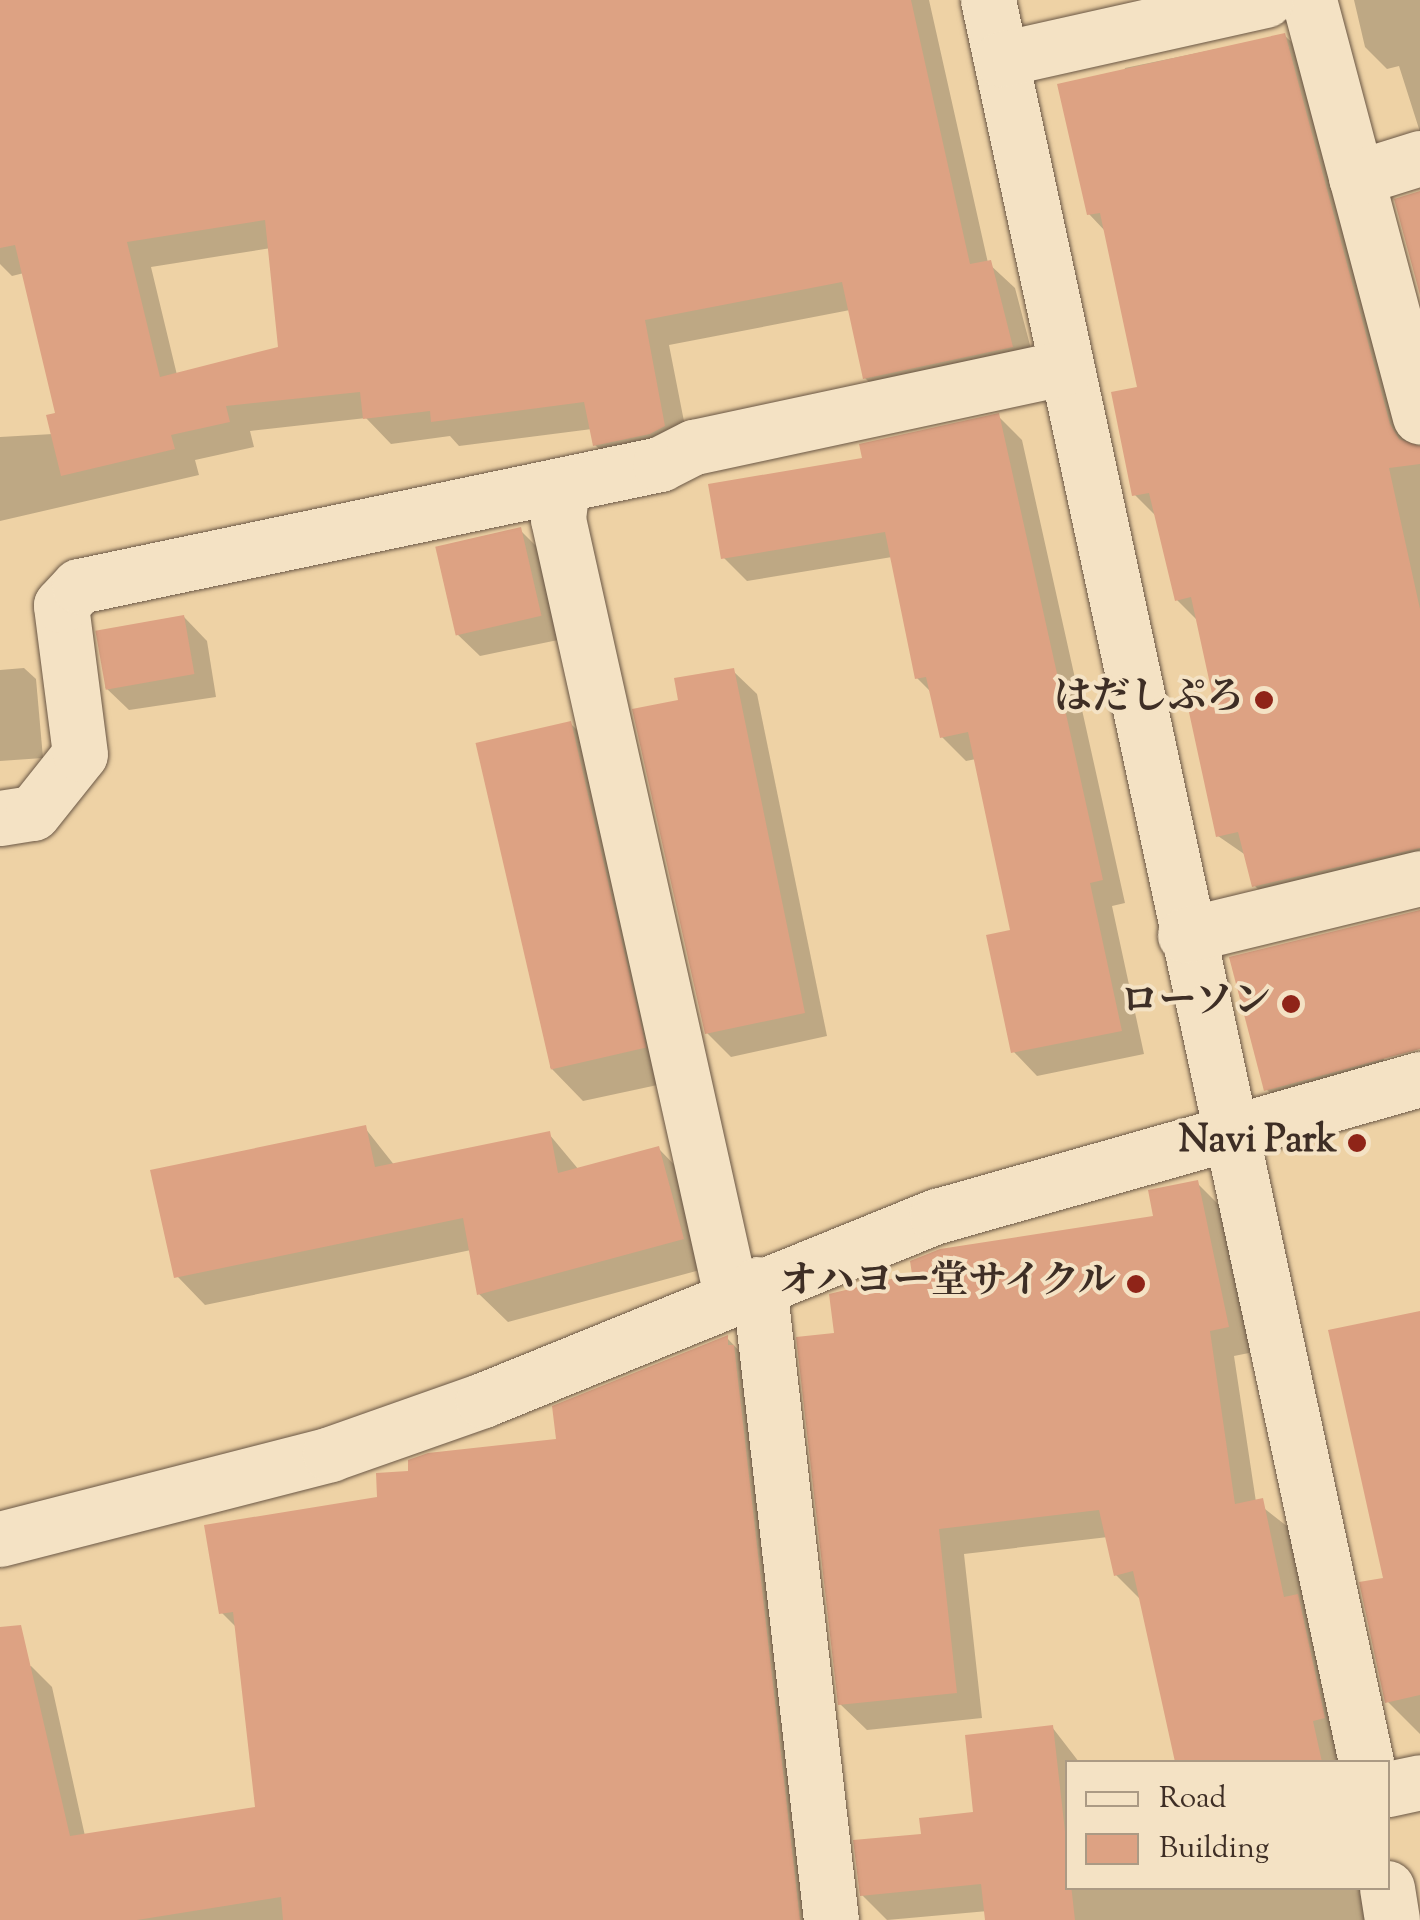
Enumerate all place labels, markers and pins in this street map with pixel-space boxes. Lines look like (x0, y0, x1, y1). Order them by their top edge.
place label: はだしぷろ (1054, 677, 1244, 723)
marker: はだしぷろ (1253, 689, 1275, 711)
place label: ローソン (1119, 981, 1271, 1027)
marker: ローソン (1280, 993, 1302, 1015)
place label: Navi Park (1178, 1120, 1337, 1166)
marker: Navi Park (1346, 1132, 1368, 1154)
place label: オハヨー堂サイクル (774, 1261, 1116, 1307)
marker: オハヨー堂サイクル (1125, 1273, 1147, 1295)

